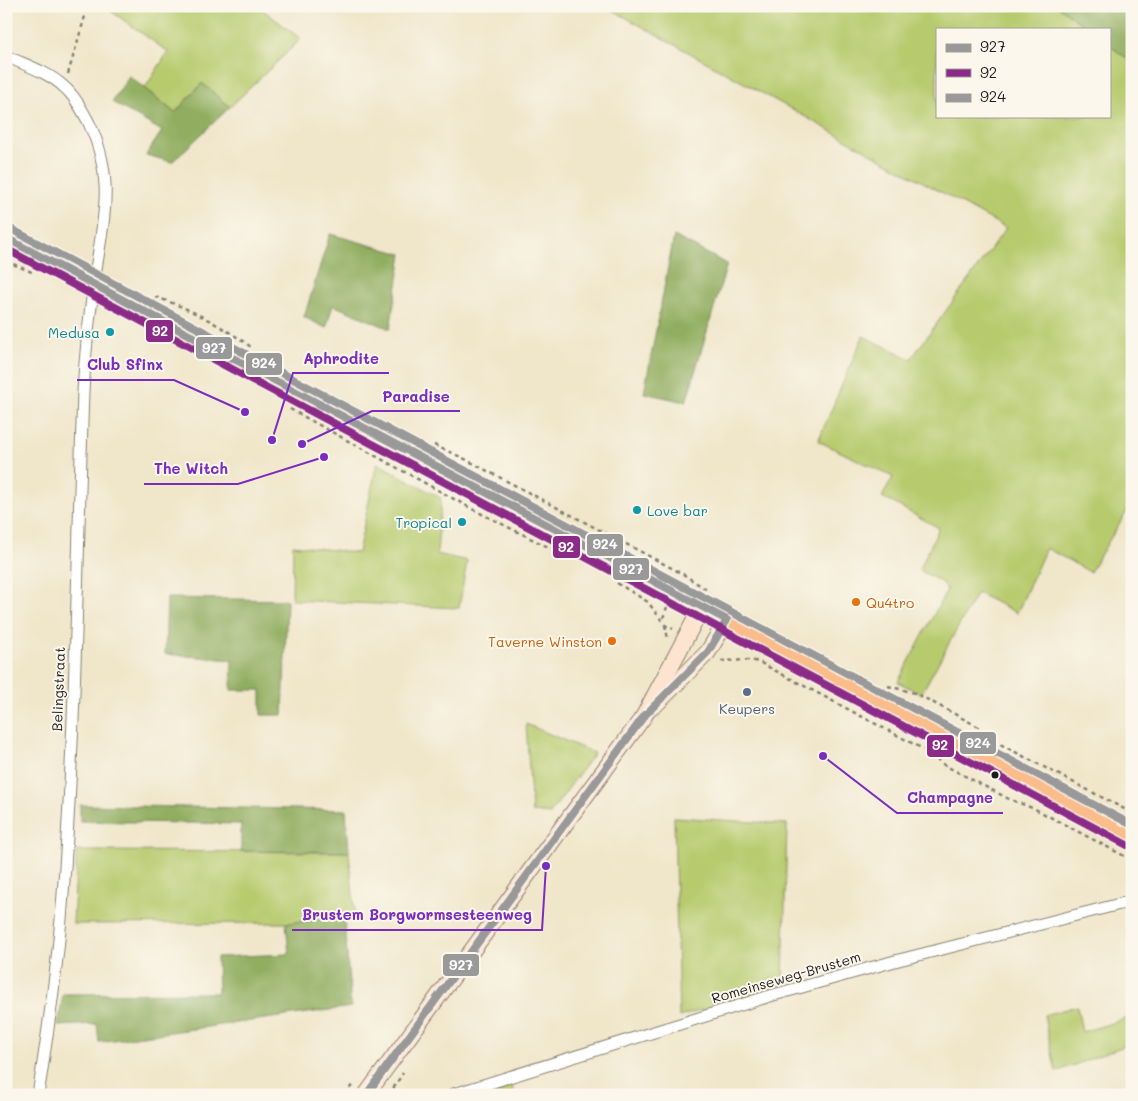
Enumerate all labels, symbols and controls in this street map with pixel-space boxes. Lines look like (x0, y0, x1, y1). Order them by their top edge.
legend (936, 28, 1110, 118)
text: 927 (980, 36, 1006, 56)
text: 92 (980, 62, 997, 82)
text: 924 (980, 86, 1006, 106)
line badge: 92 (145, 319, 174, 343)
text: 92 (152, 321, 168, 340)
place label: Medusa (48, 323, 100, 342)
marker: Medusa (104, 326, 116, 338)
line badge: 927 (195, 336, 233, 360)
text: 927 (202, 338, 226, 357)
callout: Aphrodite (293, 343, 389, 373)
text: Aphrodite (303, 348, 379, 368)
callout: Club Sfinx (77, 350, 174, 380)
line badge: 924 (245, 352, 283, 376)
text: 924 (251, 353, 277, 372)
text: Club Sfinx (87, 354, 163, 374)
callout: Paradise (372, 381, 460, 411)
text: Paradise (382, 386, 450, 406)
callout: The Witch (144, 454, 238, 484)
text: The Witch (154, 458, 228, 478)
place label: Love bar (647, 501, 708, 520)
marker: Love bar (631, 504, 643, 516)
place label: Tropical (395, 513, 452, 532)
marker: Tropical (456, 516, 468, 528)
line badge: 924 (586, 533, 624, 557)
text: 924 (592, 534, 618, 553)
line badge: 92 (552, 535, 581, 559)
text: 92 (558, 537, 574, 556)
line badge: 927 (612, 557, 650, 581)
text: 927 (619, 559, 643, 578)
place label: Qu4tro (866, 593, 914, 612)
marker: Qu4tro (850, 596, 862, 608)
place label: Taverne Winston (488, 632, 602, 651)
marker: Taverne Winston (606, 635, 618, 647)
street label: Belingstraat (47, 646, 69, 732)
marker: Keupers (741, 686, 753, 698)
place label: Keupers (719, 699, 775, 718)
line badge: 924 (959, 731, 997, 755)
text: 924 (965, 733, 991, 752)
line badge: 92 (926, 734, 955, 758)
text: 92 (932, 735, 948, 754)
unlabelled marker (990, 770, 1000, 780)
callout: Champagne (897, 783, 1003, 813)
text: Champagne (907, 787, 993, 807)
callout: Brustem Borgwormsesteenweg (292, 900, 542, 930)
text: Brustem Borgwormsesteenweg (302, 904, 532, 924)
street label: Romeinseweg-Brustem (709, 947, 863, 1007)
line badge: 927 (442, 953, 480, 977)
text: 927 (449, 955, 473, 974)

